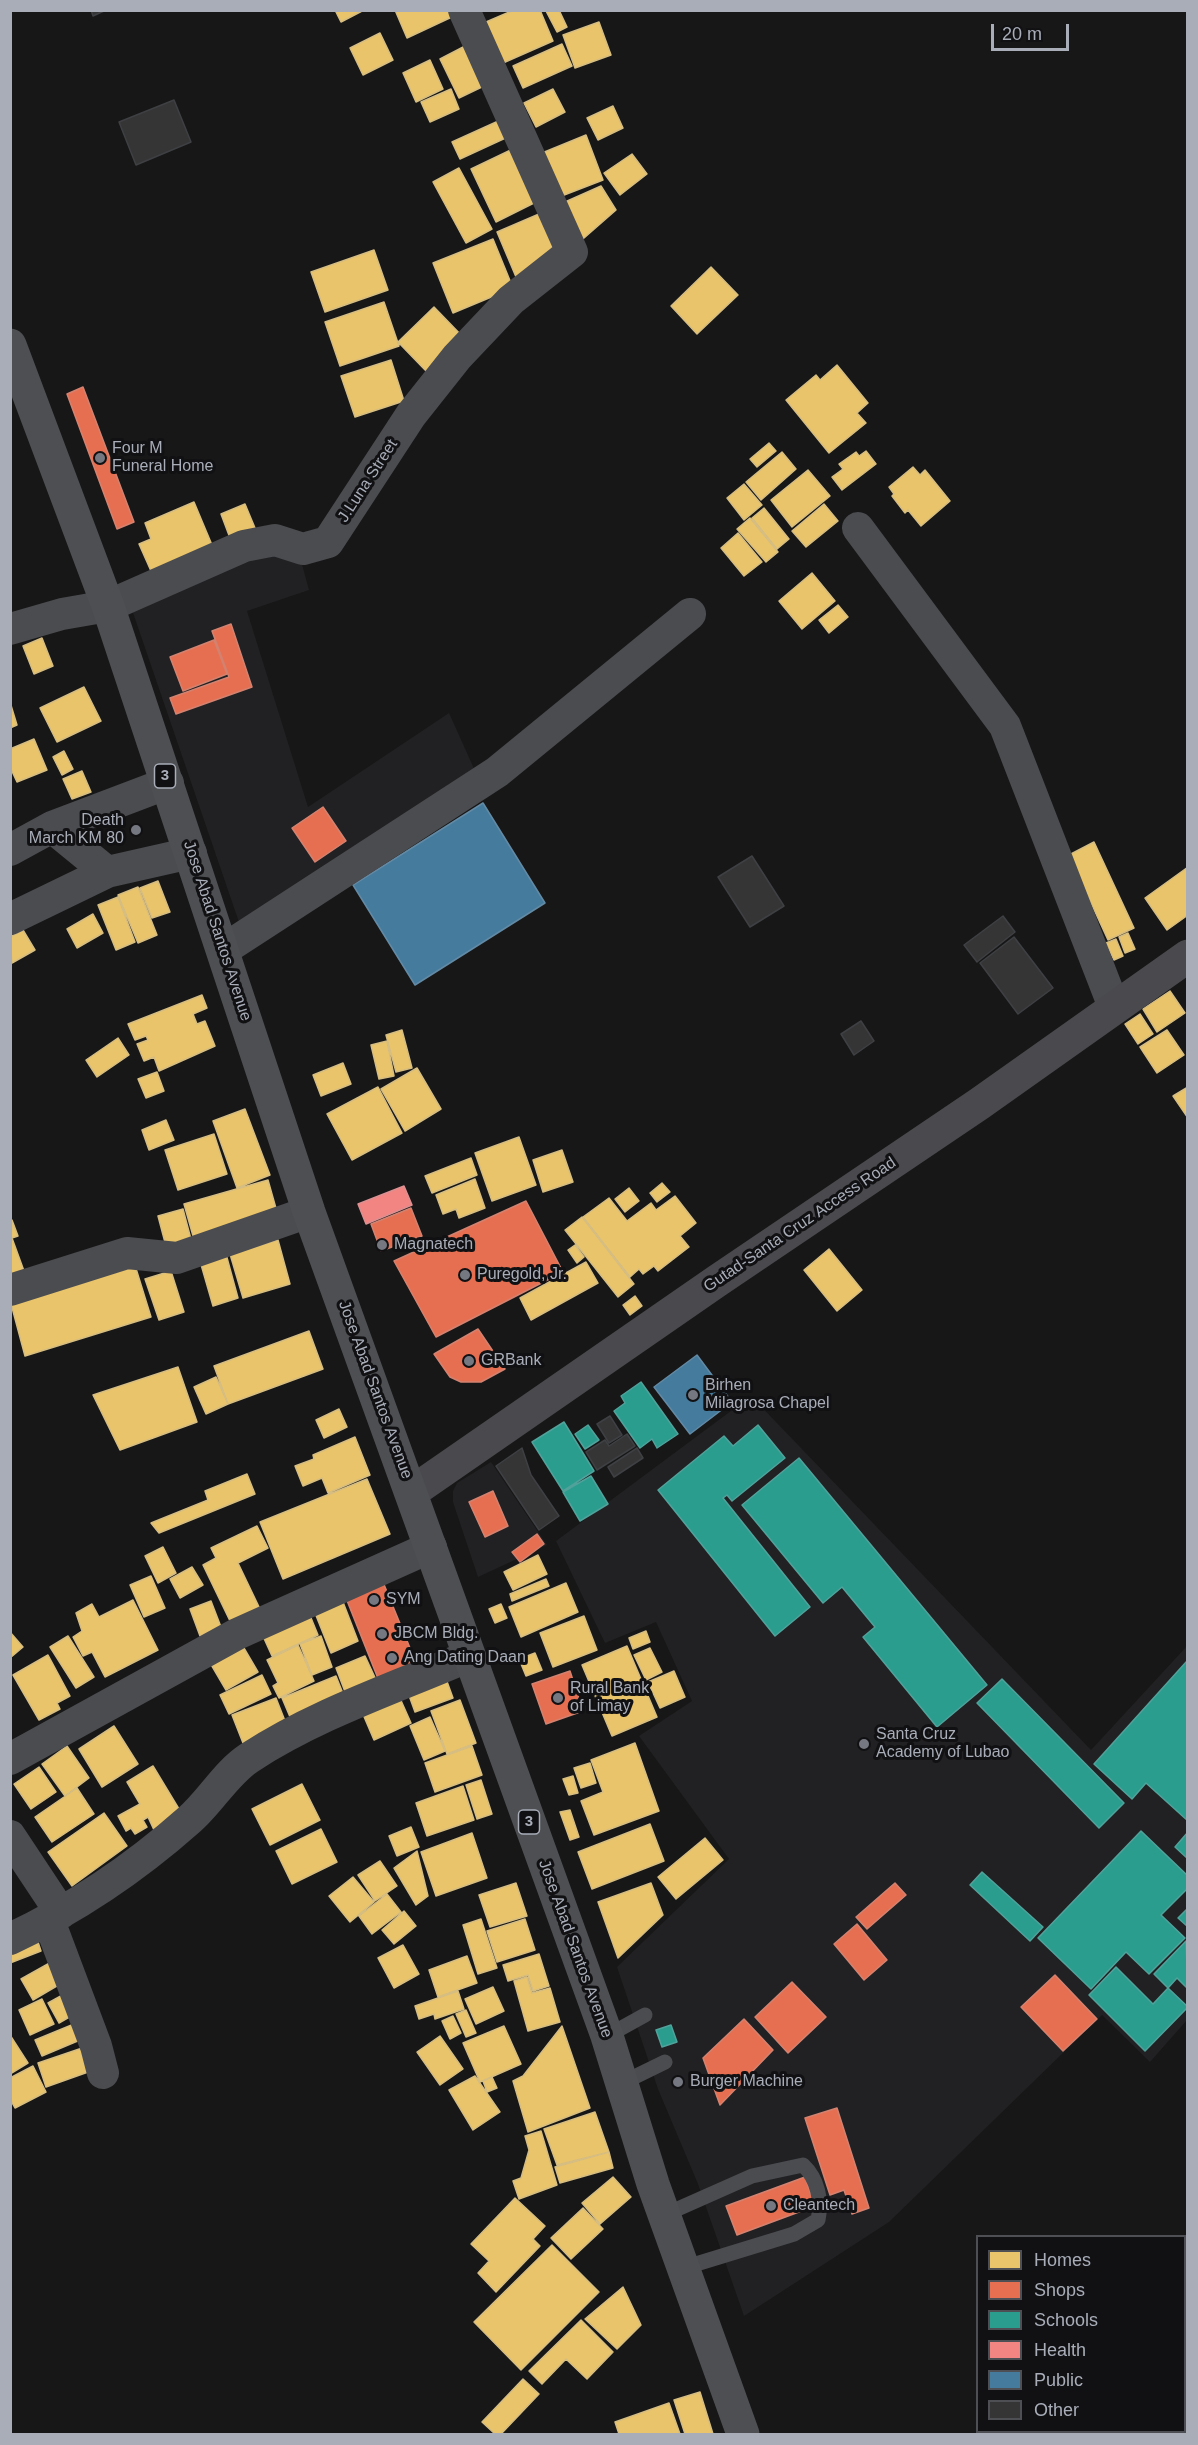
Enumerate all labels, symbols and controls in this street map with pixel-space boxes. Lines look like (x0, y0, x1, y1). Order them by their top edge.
scale bar (994, 12, 1072, 50)
text: 20 m (1002, 24, 1042, 44)
street label: J.Luna Street (334, 436, 402, 526)
place label: Four M Funeral Home (112, 439, 213, 477)
marker: Four M Funeral Home (93, 451, 107, 465)
road number: 3 (154, 764, 176, 788)
place label: Death March KM 80 (29, 811, 124, 849)
marker: Death March KM 80 (129, 823, 143, 837)
street label: Jose Abad Santos Avenue (179, 838, 255, 1024)
street label: Gutad-Santa Cruz Access Road (700, 1153, 900, 1297)
place label: Magnatech (394, 1235, 473, 1255)
marker: Magnatech (375, 1238, 389, 1252)
place label: Puregold, Jr. (477, 1265, 567, 1285)
marker: Puregold, Jr. (458, 1268, 472, 1282)
street label: Jose Abad Santos Avenue (334, 1298, 416, 1482)
place label: GRBank (481, 1351, 541, 1371)
marker: GRBank (462, 1354, 476, 1368)
place label: Birhen Milagrosa Chapel (705, 1376, 830, 1414)
marker: Birhen Milagrosa Chapel (686, 1388, 700, 1402)
place label: SYM (386, 1590, 421, 1610)
marker: SYM (367, 1593, 381, 1607)
place label: JBCM Bldg. (394, 1624, 478, 1644)
marker: JBCM Bldg. (375, 1627, 389, 1641)
place label: Ang Dating Daan (404, 1648, 526, 1668)
marker: Ang Dating Daan (385, 1651, 399, 1665)
place label: Rural Bank of Limay (570, 1679, 649, 1717)
marker: Rural Bank of Limay (551, 1691, 565, 1705)
place label: Santa Cruz Academy of Lubao (876, 1725, 1009, 1763)
marker: Santa Cruz Academy of Lubao (857, 1737, 871, 1751)
road number: 3 (518, 1810, 540, 1834)
street label: Jose Abad Santos Avenue (534, 1857, 616, 2041)
place label: Burger Machine (690, 2072, 803, 2092)
marker: Burger Machine (671, 2075, 685, 2089)
place label: Cleantech (783, 2196, 855, 2216)
marker: Cleantech (764, 2199, 778, 2213)
legend (976, 2235, 1186, 2433)
text: Homes (1034, 2250, 1091, 2270)
text: Shops (1034, 2280, 1085, 2300)
text: Schools (1034, 2310, 1098, 2330)
text: Health (1034, 2340, 1086, 2360)
text: Public (1034, 2370, 1083, 2390)
text: Other (1034, 2400, 1079, 2420)

